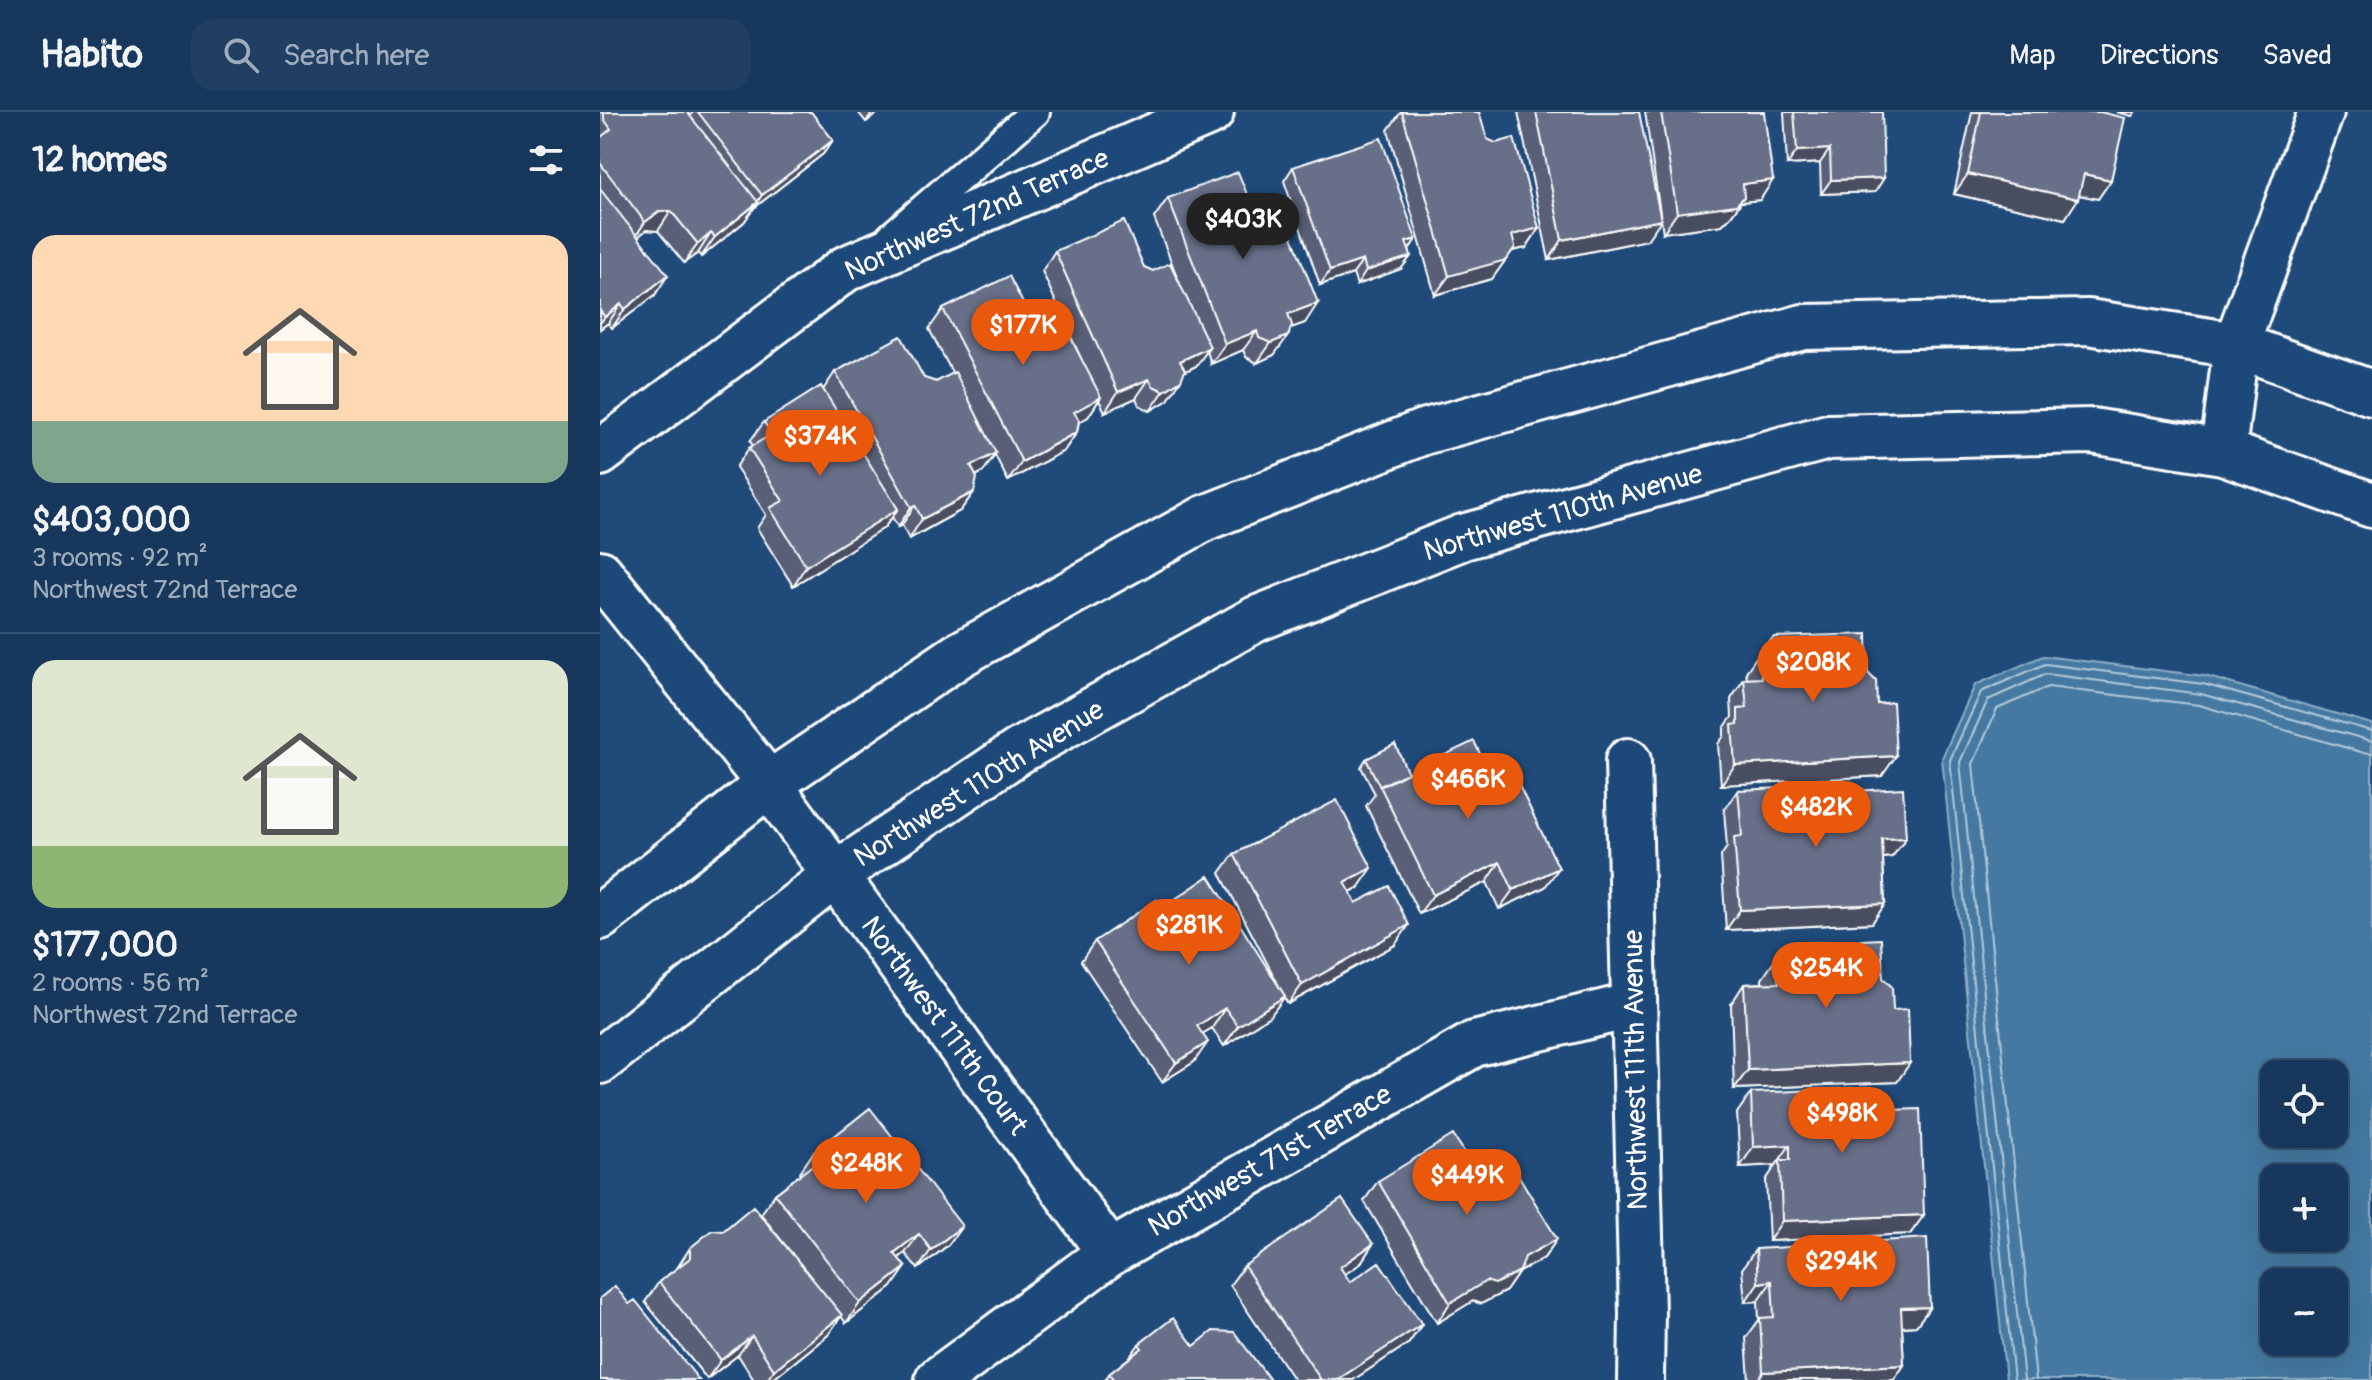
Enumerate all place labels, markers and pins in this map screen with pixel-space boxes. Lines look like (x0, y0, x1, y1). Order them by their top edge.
pin: $403K (1187, 193, 1299, 261)
pin: $177K (967, 299, 1079, 367)
pin: $374K (764, 410, 876, 478)
pin: $208K (1757, 636, 1869, 704)
pin: $466K (1412, 753, 1524, 821)
pin: $482K (1760, 781, 1872, 849)
pin: $281K (1133, 899, 1245, 967)
pin: $254K (1770, 942, 1882, 1010)
pin: $498K (1786, 1087, 1898, 1155)
pin: $248K (810, 1137, 922, 1205)
pin: $449K (1411, 1149, 1523, 1217)
pin: $294K (1785, 1235, 1897, 1303)

